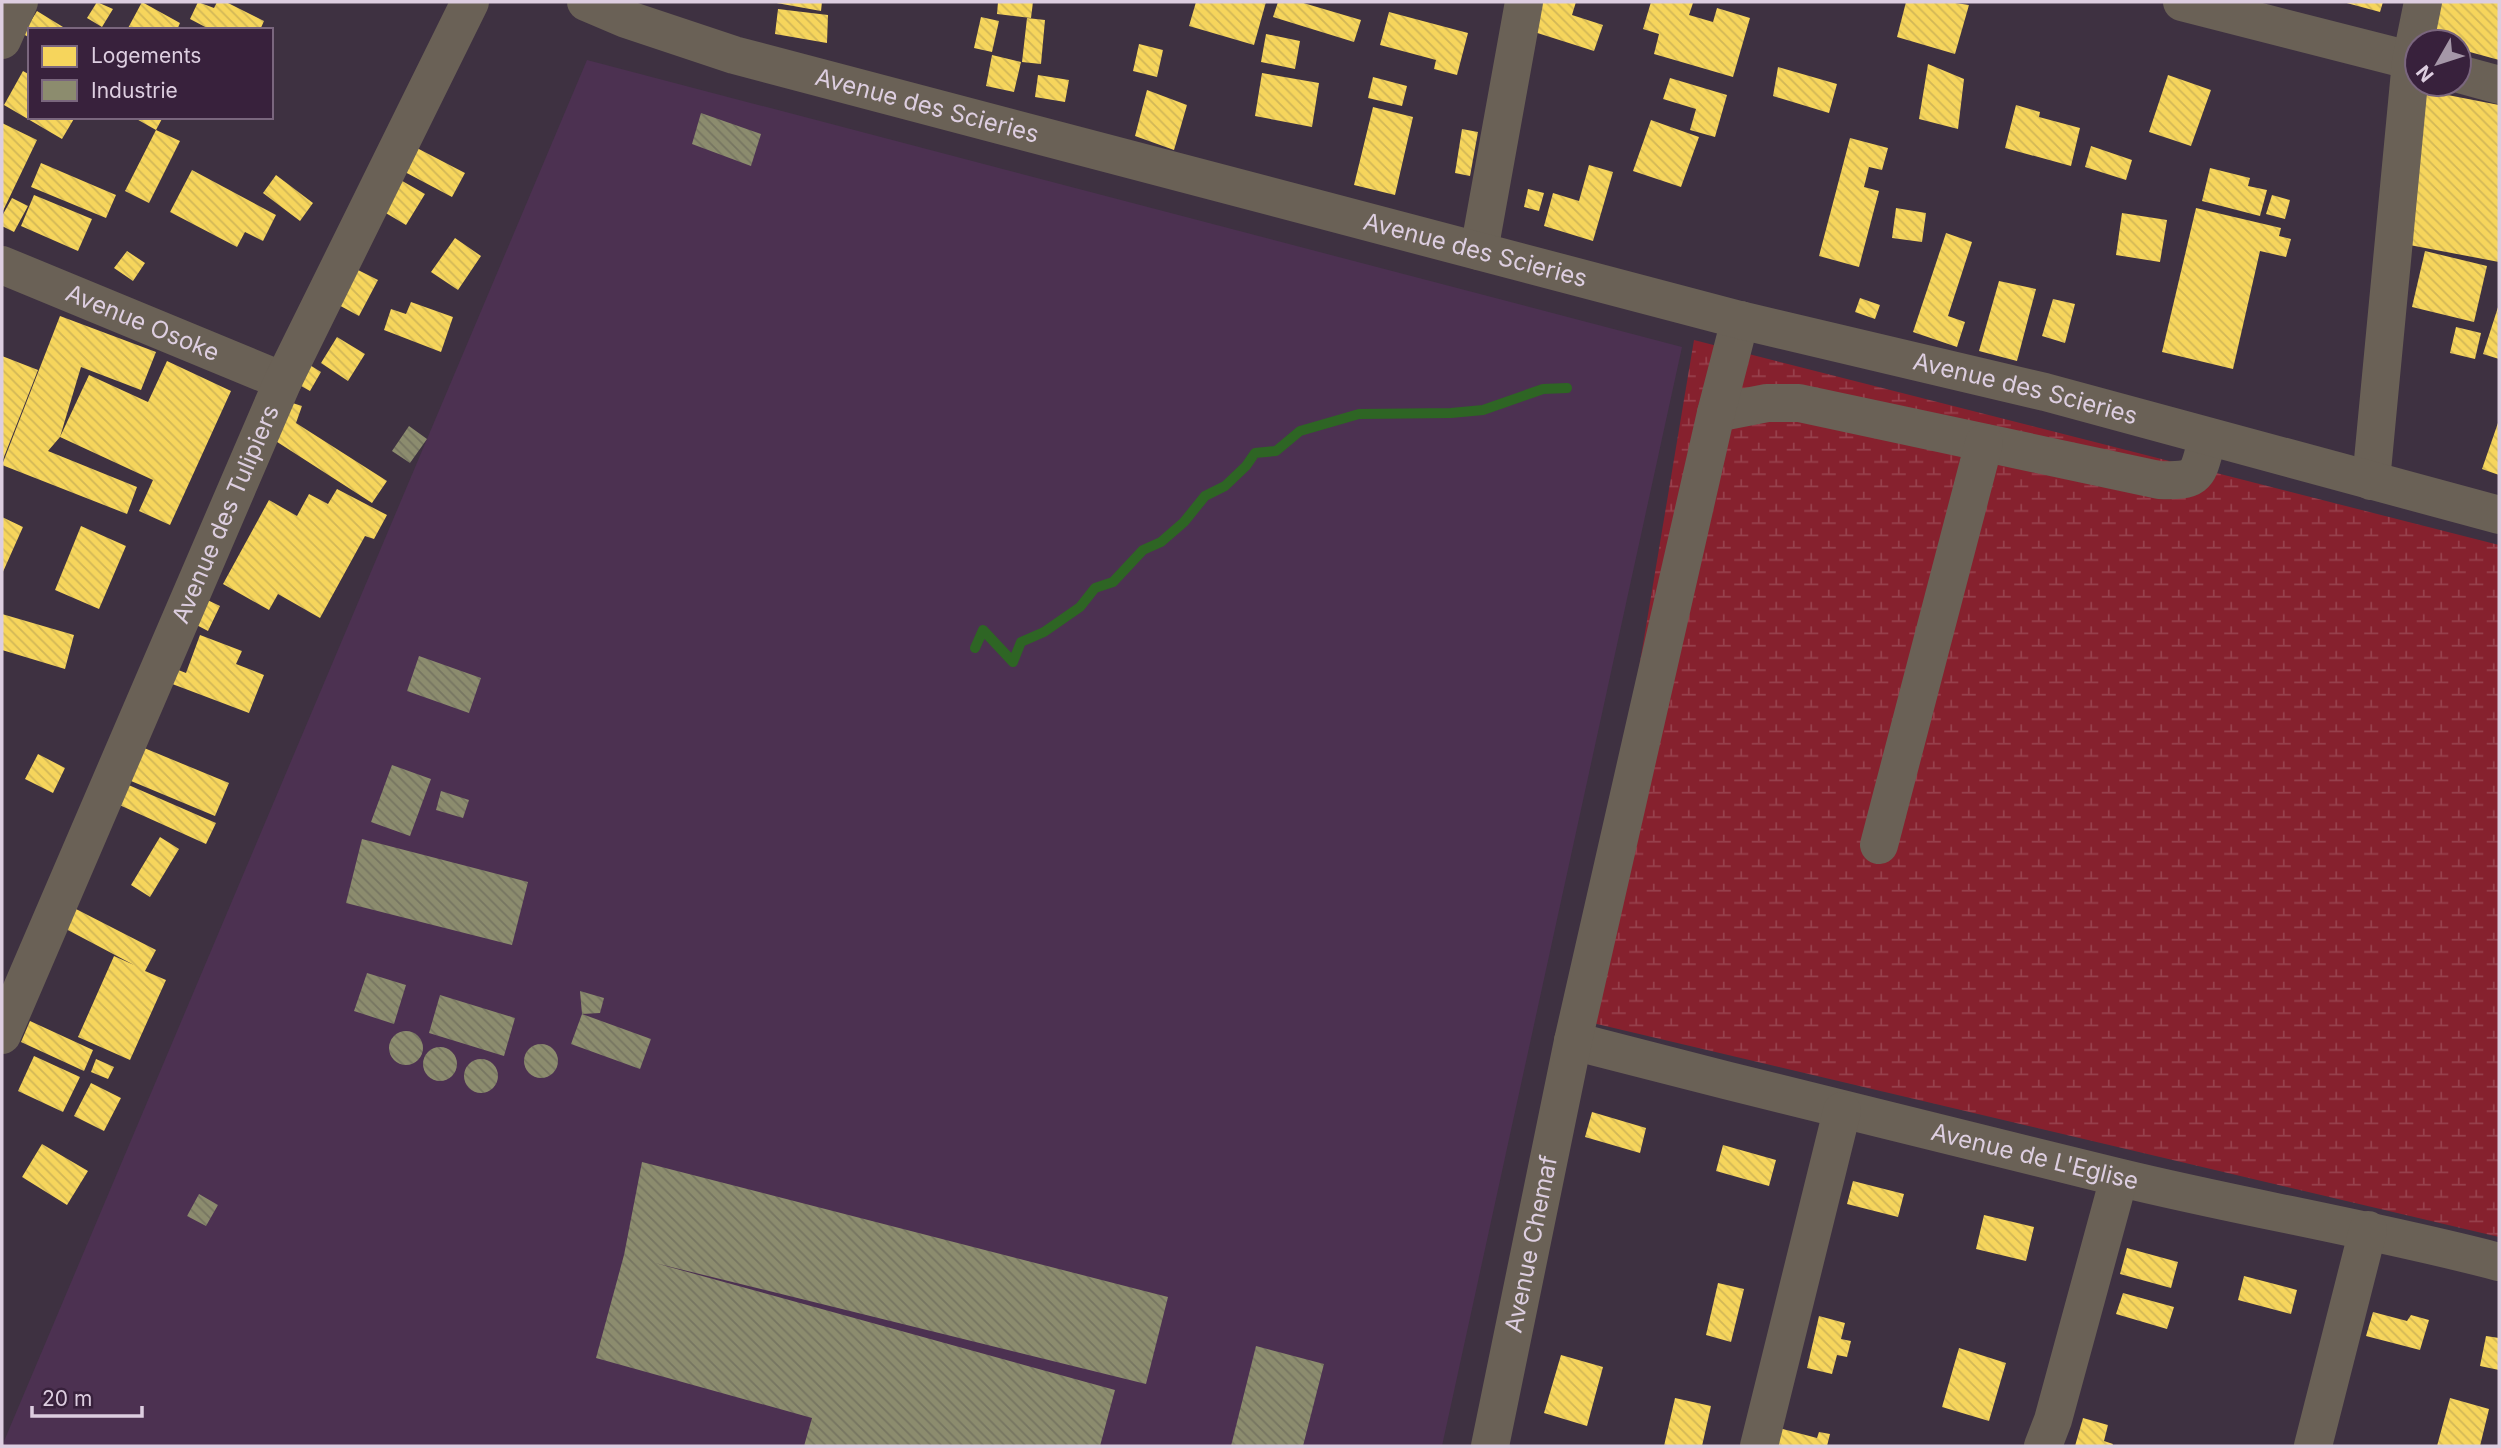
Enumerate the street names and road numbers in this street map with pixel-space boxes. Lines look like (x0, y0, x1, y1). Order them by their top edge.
street label: Avenue des Scieries (812, 62, 1042, 149)
street label: Avenue des Scieries (1361, 206, 1590, 293)
street label: Avenue Osoke (62, 278, 224, 367)
street label: Avenue des Scieries (1910, 346, 2141, 430)
street label: Avenue des Tulipiers (166, 400, 285, 628)
street label: Avenue de L'Eglise (1928, 1117, 2141, 1196)
street label: Avenue Chemaf (1499, 1153, 1563, 1335)

